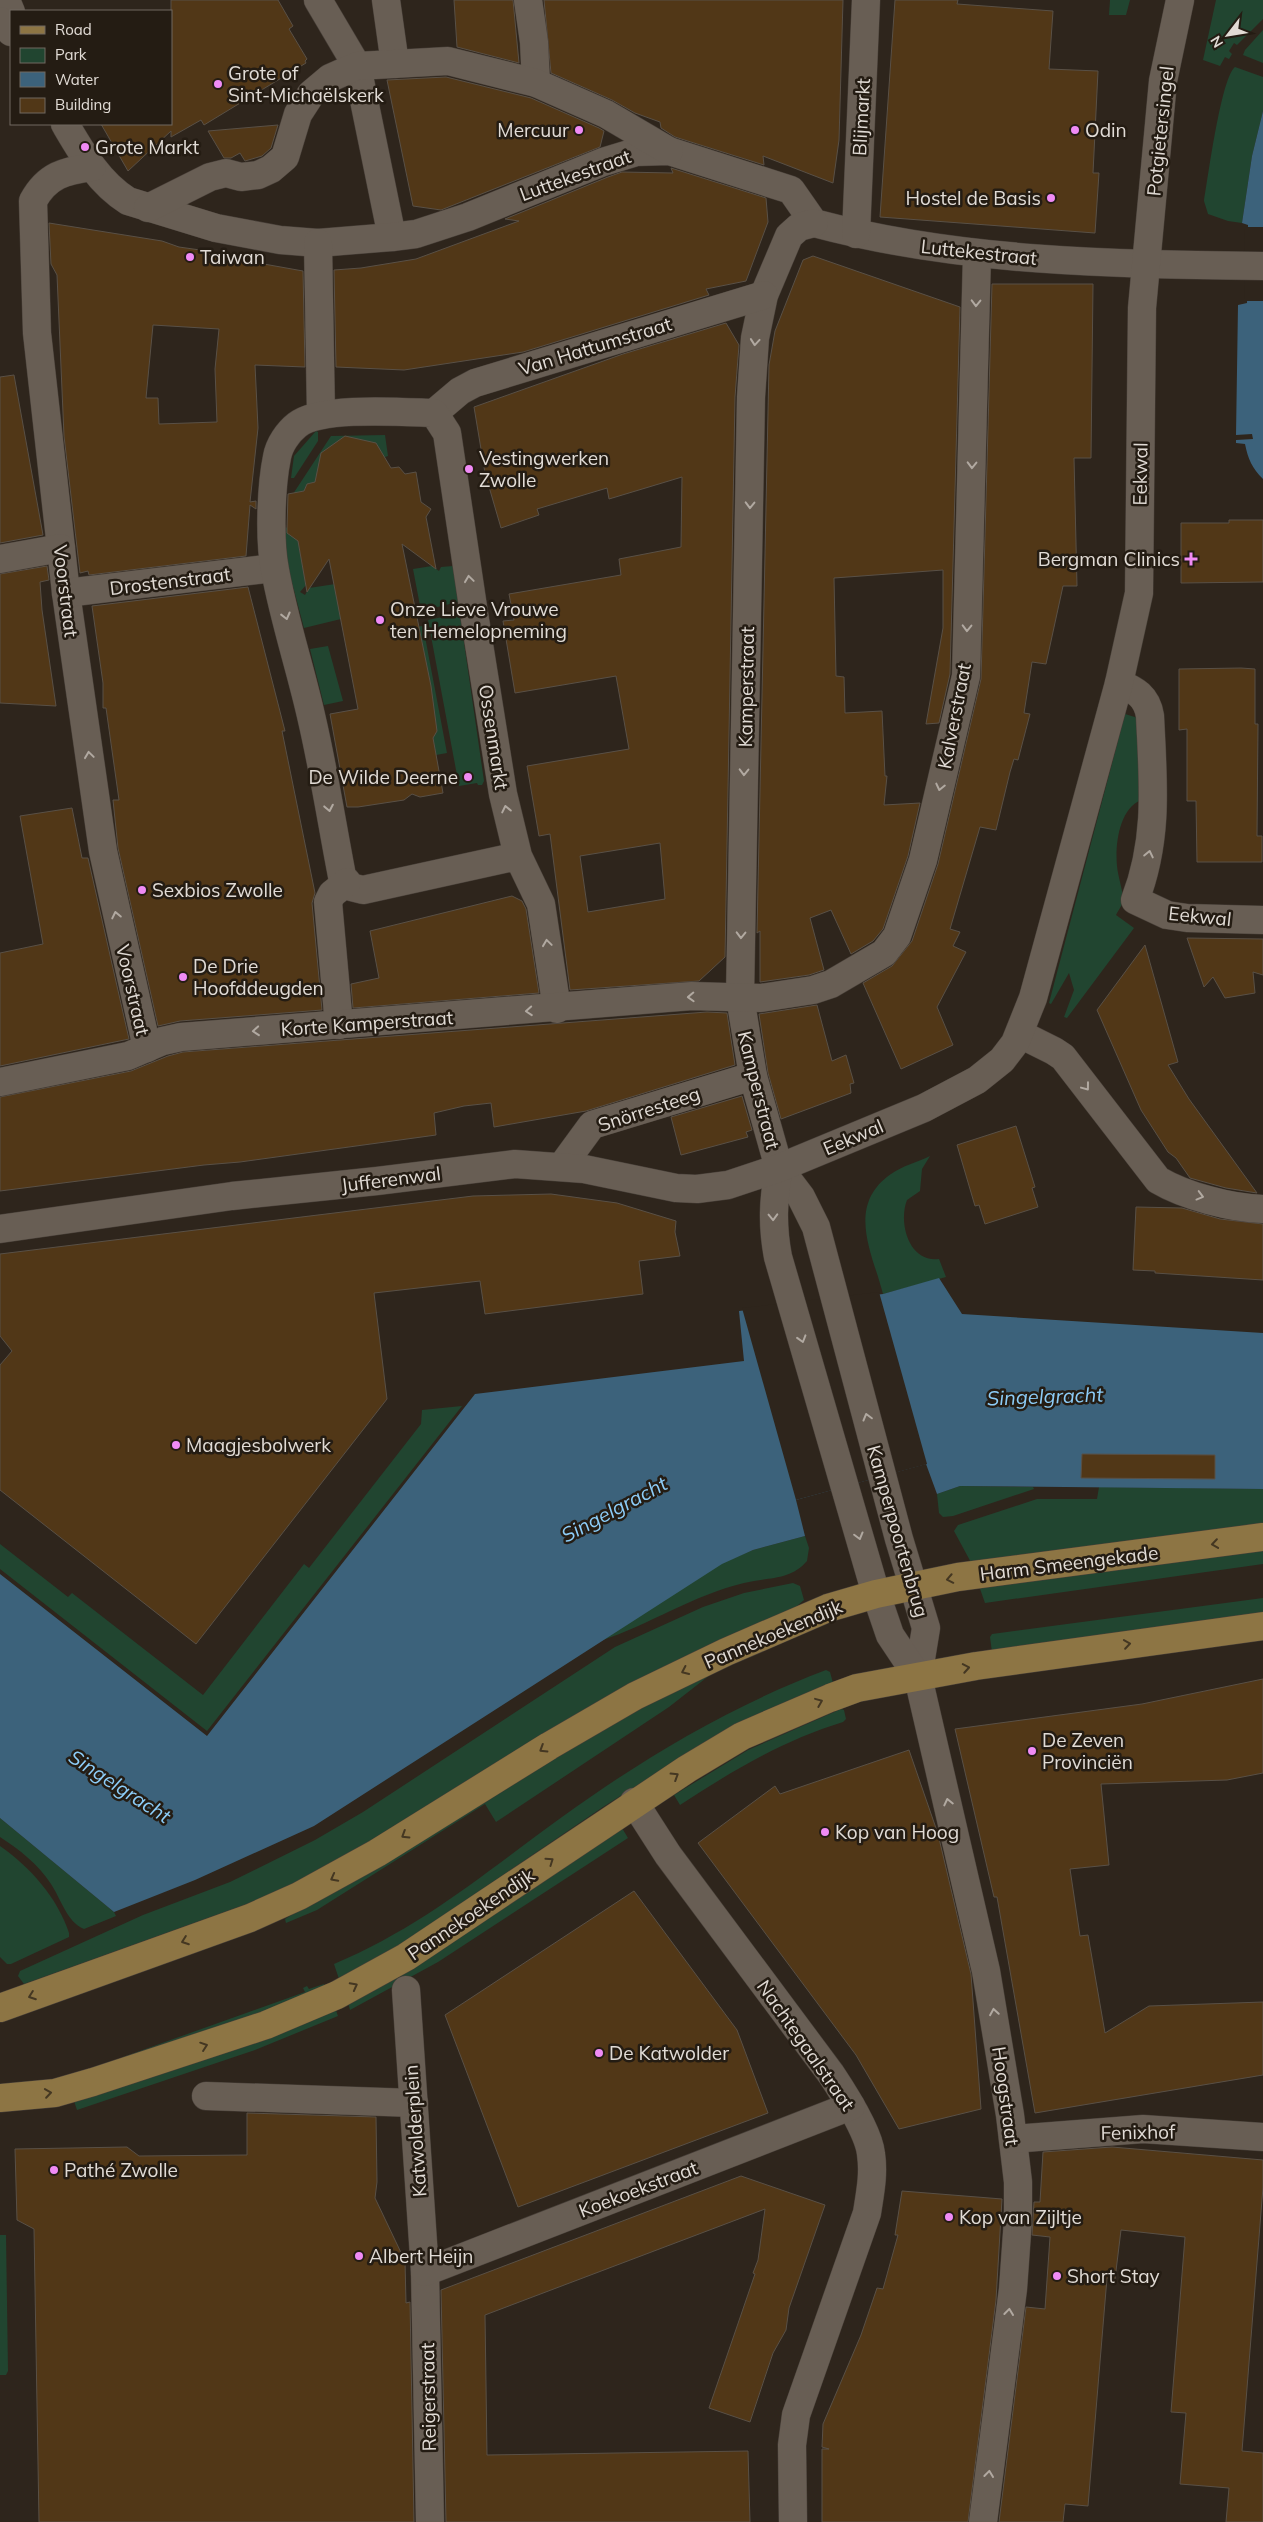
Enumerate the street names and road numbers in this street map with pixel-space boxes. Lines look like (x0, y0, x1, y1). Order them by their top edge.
street label: Potgietersingel (1141, 65, 1179, 197)
street label: Blijmarkt (847, 77, 875, 156)
street label: Luttekestraat (516, 144, 634, 206)
street label: Luttekestraat (920, 234, 1039, 270)
street label: Van Hattumstraat (516, 311, 675, 381)
street label: Eekwal (1127, 442, 1153, 506)
street label: Voorstraat (48, 543, 84, 639)
street label: Drostenstraat (108, 562, 232, 600)
street label: Kamperstraat (733, 626, 759, 748)
street label: Kalverstraat (932, 661, 976, 771)
street label: Ossenmarkt (474, 683, 514, 792)
street label: Eekwal (1167, 901, 1233, 931)
street label: Voorstraat (111, 942, 155, 1038)
street label: Korte Kamperstraat (280, 1005, 454, 1041)
street label: Kamperstraat (733, 1028, 785, 1152)
street label: Snörresteeg (595, 1081, 703, 1137)
street label: Eekwal (819, 1114, 887, 1160)
street label: Jufferenwal (340, 1161, 442, 1197)
street label: Kamperpoortenbrug (862, 1442, 934, 1620)
street label: Harm Smeengekade (978, 1540, 1160, 1586)
street label: Pannekoekendijk (700, 1594, 846, 1674)
street label: Pannekoekendijk (403, 1863, 539, 1965)
street label: Nachtegaalstraat (752, 1975, 860, 2115)
street label: Hoogstraat (987, 2045, 1025, 2147)
street label: Katwolderplein (398, 2064, 432, 2198)
street label: Fenixhof (1100, 2119, 1176, 2145)
street label: Koekoekstraat (575, 2155, 701, 2223)
street label: Reigerstraat (415, 2342, 441, 2452)

